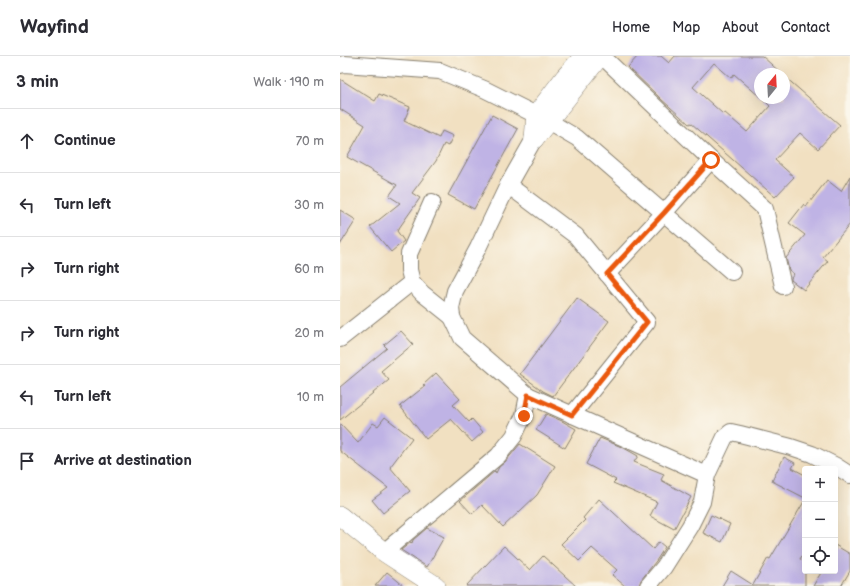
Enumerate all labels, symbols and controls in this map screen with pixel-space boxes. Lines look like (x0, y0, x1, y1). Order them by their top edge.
text: Wayfind (20, 16, 89, 39)
text: Home (612, 19, 650, 36)
text: Map (672, 19, 700, 36)
text: About (722, 19, 759, 36)
text: Contact (781, 19, 830, 36)
north arrow (754, 68, 790, 104)
text: 3 min (16, 72, 59, 92)
text: Walk · 190 m (253, 74, 324, 90)
icon: ahead (16, 130, 38, 152)
text: Continue (54, 131, 116, 150)
text: 70 m (296, 133, 324, 149)
route start (702, 151, 720, 169)
icon: left (16, 194, 38, 216)
text: Turn left (54, 195, 111, 214)
text: 30 m (294, 197, 324, 213)
icon: right (16, 258, 38, 280)
text: Turn right (54, 259, 119, 278)
text: 60 m (294, 261, 324, 277)
icon: right (16, 322, 38, 344)
text: Turn right (54, 323, 119, 342)
text: 20 m (294, 325, 324, 341)
icon: left (16, 386, 38, 408)
text: Turn left (54, 387, 111, 406)
text: 10 m (297, 389, 324, 405)
route end (515, 407, 533, 425)
icon: arrive (16, 450, 38, 472)
text: Arrive at destination (54, 451, 192, 470)
map controls (802, 466, 838, 574)
button: + (802, 466, 838, 502)
button: − (802, 502, 838, 538)
button: locate (802, 538, 838, 574)

